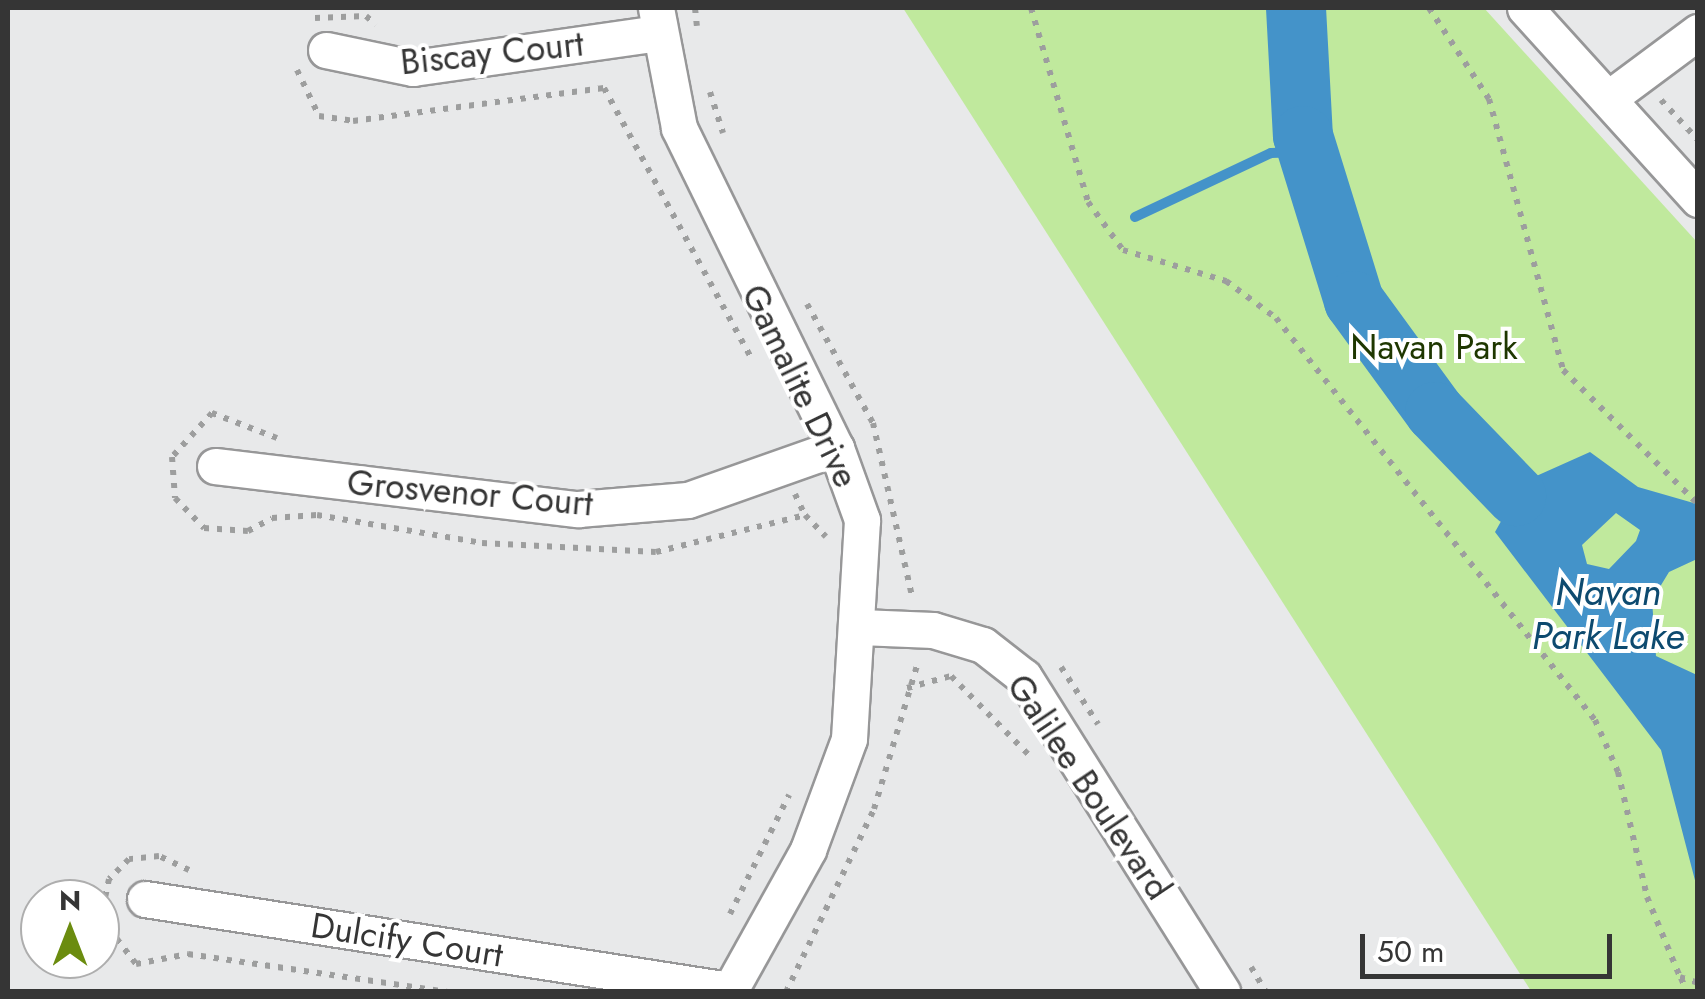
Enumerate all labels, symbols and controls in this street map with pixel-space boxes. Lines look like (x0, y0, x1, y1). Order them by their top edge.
street label: Biscay Court (398, 23, 586, 83)
street label: Gamalite Drive (733, 278, 867, 494)
park label: Navan Park (1350, 326, 1518, 368)
street label: Grosvenor Court (345, 461, 595, 525)
water label: Navan Park Lake (1532, 569, 1684, 658)
street label: Galilee Boulevard (998, 666, 1180, 908)
north arrow (20, 879, 120, 979)
text: N (59, 880, 81, 921)
street label: Dulcify Court (308, 904, 506, 976)
scale bar (1365, 914, 1618, 976)
text: 50 m (1377, 930, 1444, 973)

